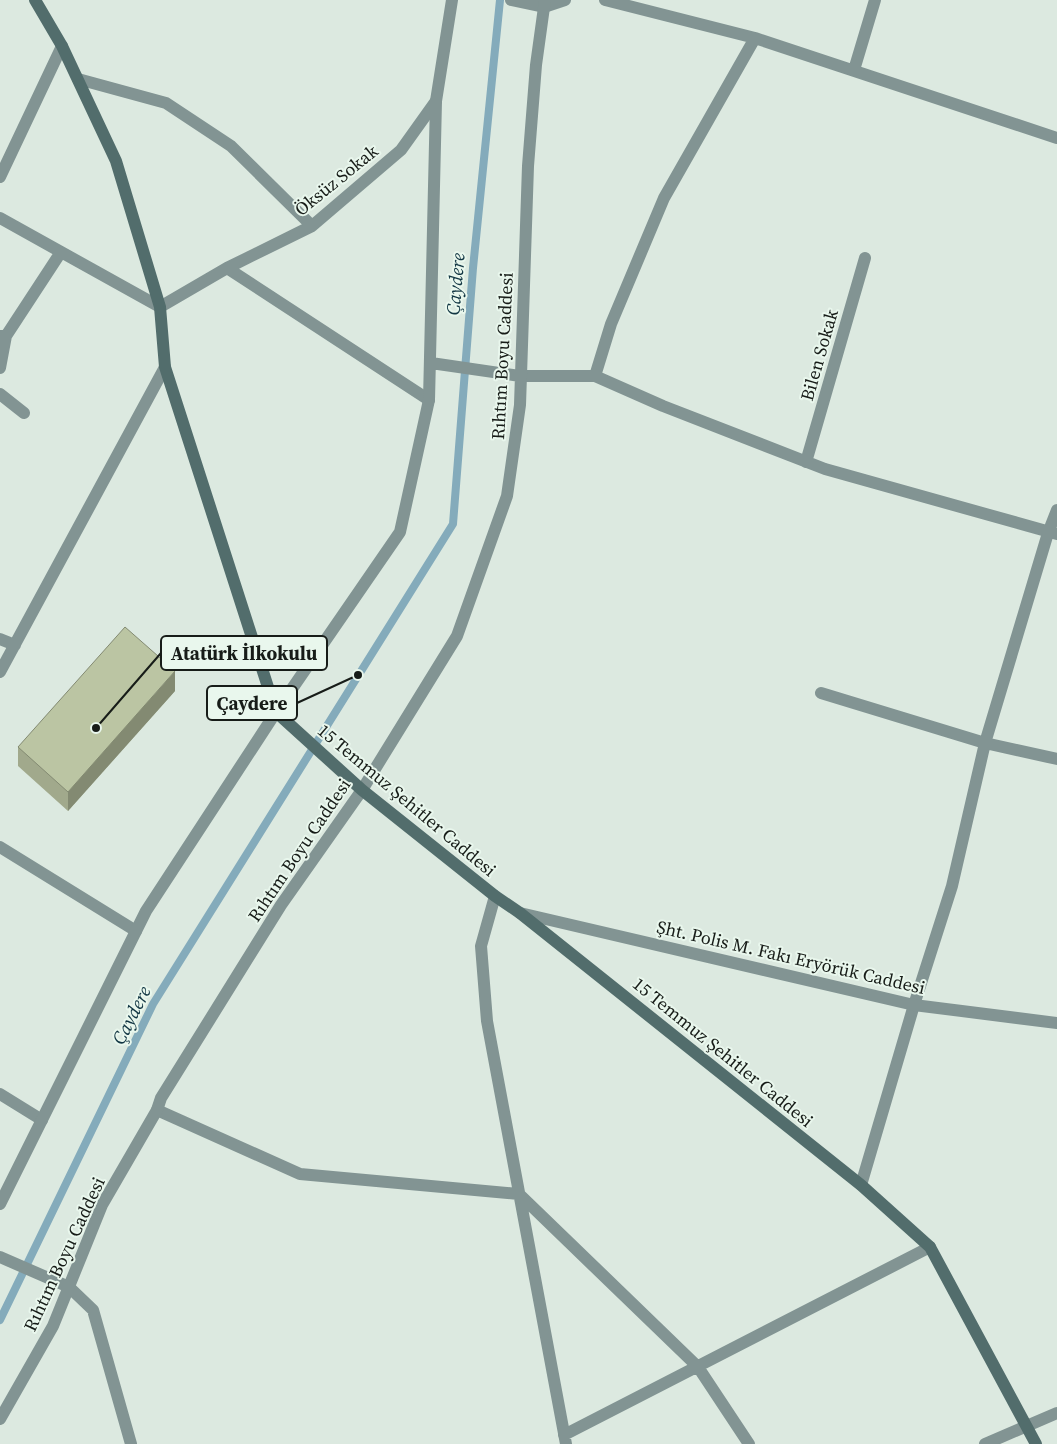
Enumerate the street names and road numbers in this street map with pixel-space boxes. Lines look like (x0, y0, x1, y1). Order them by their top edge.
street label: Öksüz Sokak (289, 138, 383, 221)
street label: Rıhtım Boyu Caddesi (485, 272, 519, 440)
street label: Bilen Sokak (794, 306, 844, 404)
street label: 15 Temmuz Şehitler Caddesi (312, 718, 502, 882)
street label: Rıhtım Boyu Caddesi (242, 774, 356, 926)
street label: Şht. Polis M. Fakı Eryörük Caddesi (654, 914, 928, 1000)
street label: 15 Temmuz Şehitler Caddesi (627, 971, 819, 1133)
street label: Rıhtım Boyu Caddesi (17, 1173, 111, 1335)

